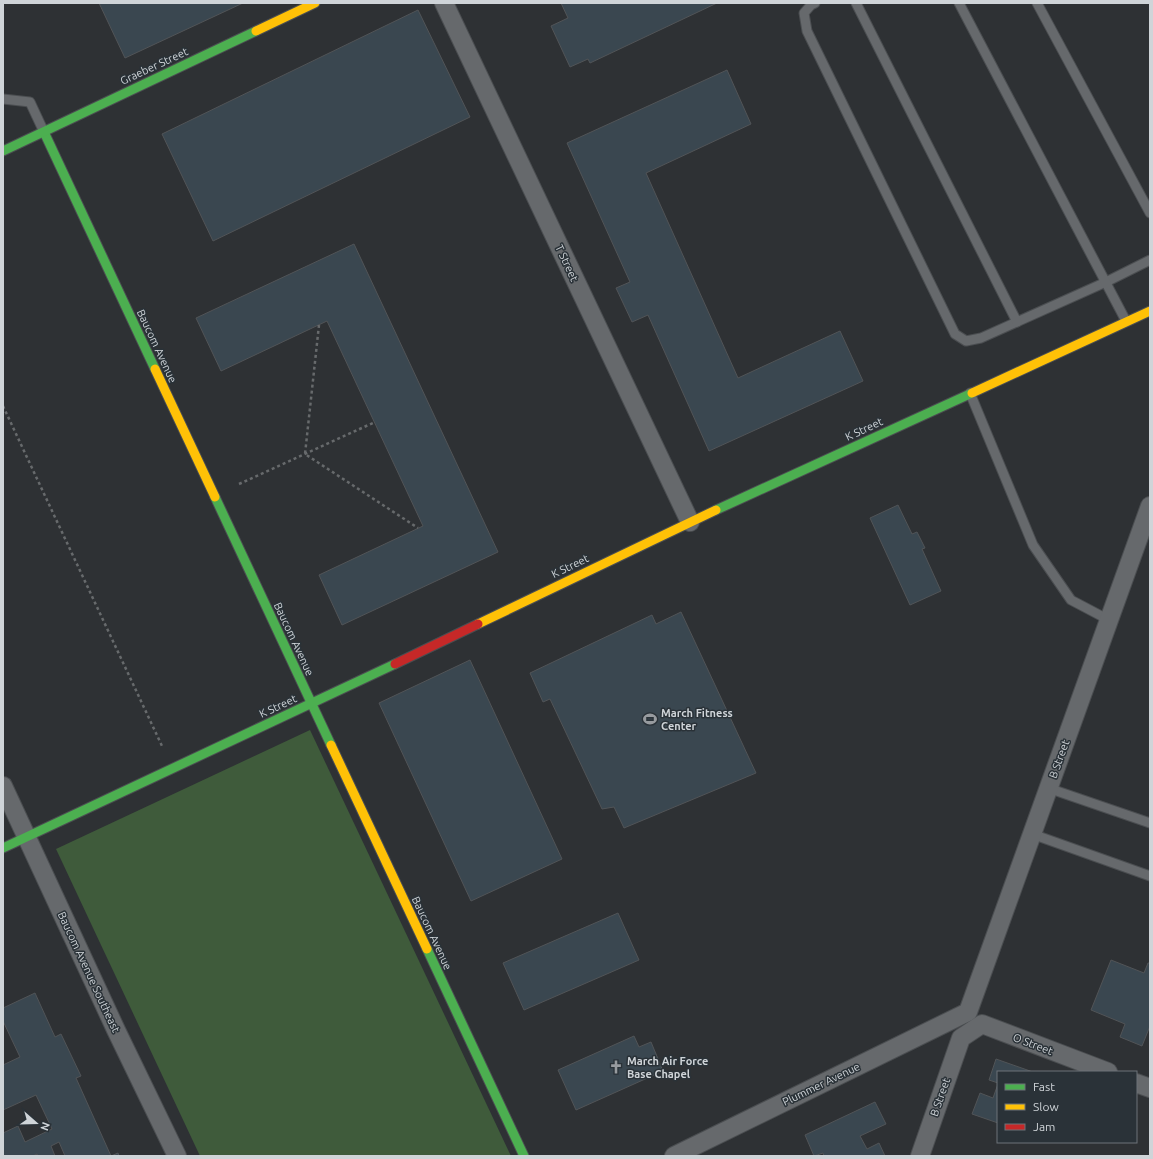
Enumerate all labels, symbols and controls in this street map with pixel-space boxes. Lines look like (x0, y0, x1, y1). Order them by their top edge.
street label: Graeber Street (118, 45, 190, 87)
street label: T Street (553, 243, 581, 284)
street label: Baucom Avenue (135, 307, 179, 385)
street label: K Street (843, 415, 885, 443)
street label: K Street (549, 552, 591, 580)
street label: Baucom Avenue (272, 600, 316, 678)
street label: K Street (257, 692, 299, 720)
place label: March Fitness Center (661, 707, 733, 732)
sports icon: March Fitness Center (642, 711, 658, 727)
street label: B Street (1046, 737, 1072, 780)
street label: Baucom Avenue (410, 894, 454, 972)
street label: Baucom Avenue Southeast (56, 910, 123, 1035)
street label: O Street (1011, 1031, 1055, 1057)
place label: March Air Force Base Chapel (627, 1055, 708, 1080)
church icon: March Air Force Base Chapel (608, 1059, 624, 1075)
street label: Plummer Avenue (780, 1060, 862, 1108)
legend (997, 1071, 1137, 1143)
street label: B Street (928, 1075, 952, 1118)
text: Fast (1033, 1080, 1055, 1093)
text: Slow (1033, 1100, 1059, 1113)
north arrow (16, 1103, 56, 1143)
text: Jam (1033, 1120, 1055, 1133)
text: N (38, 1121, 52, 1132)

